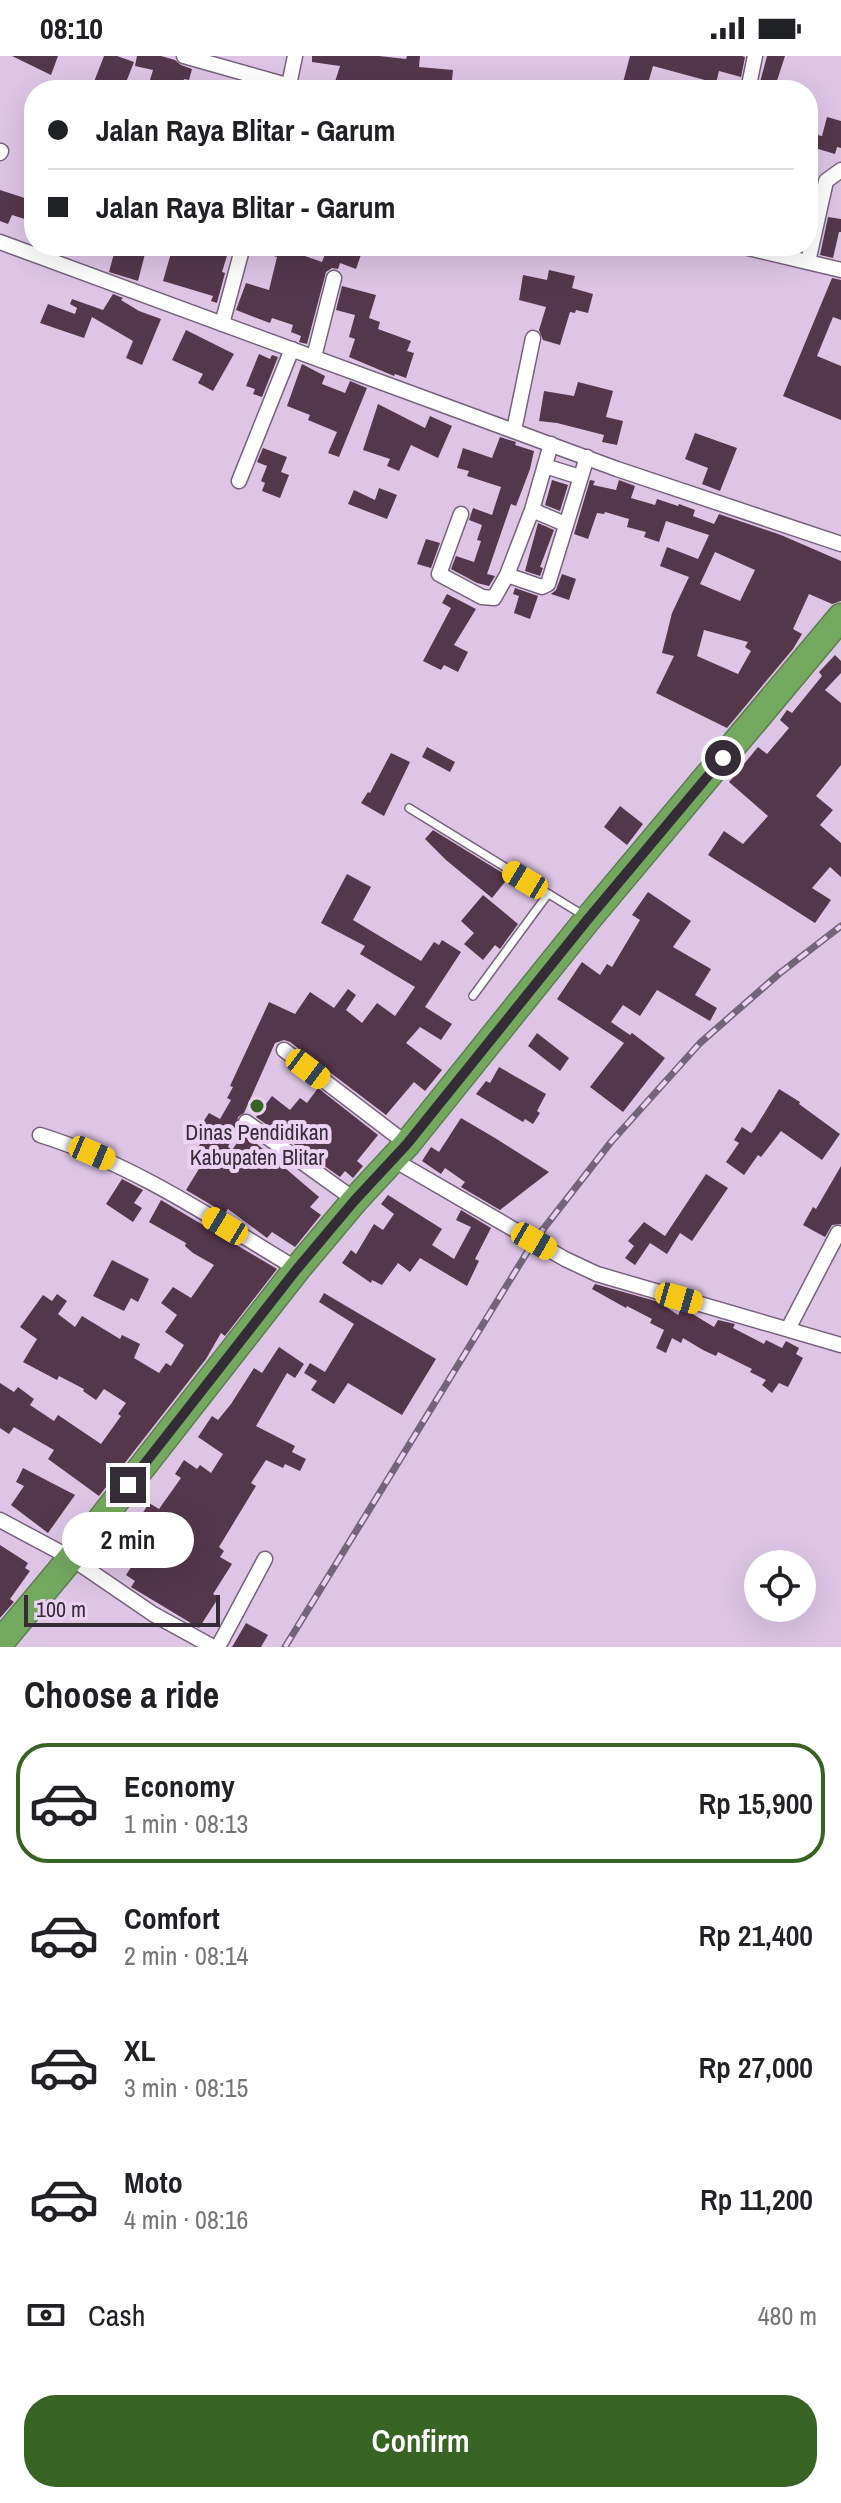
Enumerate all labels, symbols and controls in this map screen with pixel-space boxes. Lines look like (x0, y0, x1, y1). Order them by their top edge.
text: 08:10 (40, 8, 103, 48)
text: Jalan Raya Blitar - Garum (96, 110, 395, 150)
text: Jalan Raya Blitar - Garum (96, 187, 395, 227)
route start (705, 740, 741, 776)
car (498, 857, 552, 903)
car (282, 1045, 334, 1093)
marker: Dinas Pendidikan Kabupaten Blitar (248, 1097, 266, 1115)
place label: Dinas Pendidikan Kabupaten Blitar (185, 1117, 329, 1172)
car (65, 1133, 119, 1173)
car (198, 1203, 252, 1249)
car (507, 1219, 561, 1263)
car (653, 1280, 705, 1316)
route end (110, 1467, 146, 1503)
callout: 2 min (62, 1513, 194, 1569)
text: 2 min (101, 1522, 155, 1557)
map controls (744, 1550, 816, 1622)
button: locate (744, 1550, 816, 1622)
scale bar (24, 1591, 220, 1627)
text: 100 m (36, 1594, 86, 1624)
text: Choose a ride (24, 1671, 219, 1719)
text: Economy (124, 1766, 235, 1806)
icon: car (28, 1767, 100, 1839)
text: Rp 15,900 (699, 1783, 813, 1823)
text: 1 min · 08:13 (124, 1806, 248, 1841)
text: Comfort (124, 1898, 220, 1938)
icon: car (28, 1899, 100, 1971)
text: Rp 21,400 (699, 1915, 813, 1955)
text: 2 min · 08:14 (124, 1938, 248, 1973)
text: XL (124, 2030, 155, 2070)
icon: car (28, 2031, 100, 2103)
text: Rp 27,000 (699, 2047, 813, 2087)
text: 3 min · 08:15 (124, 2070, 248, 2105)
text: Moto (124, 2162, 183, 2202)
icon: car (28, 2163, 100, 2235)
text: Rp 11,200 (700, 2179, 813, 2219)
text: 4 min · 08:16 (124, 2202, 248, 2237)
icon: cash (24, 2293, 68, 2337)
text: Cash (88, 2295, 145, 2335)
text: 480 m (758, 2298, 817, 2333)
button: Confirm (24, 2395, 817, 2487)

